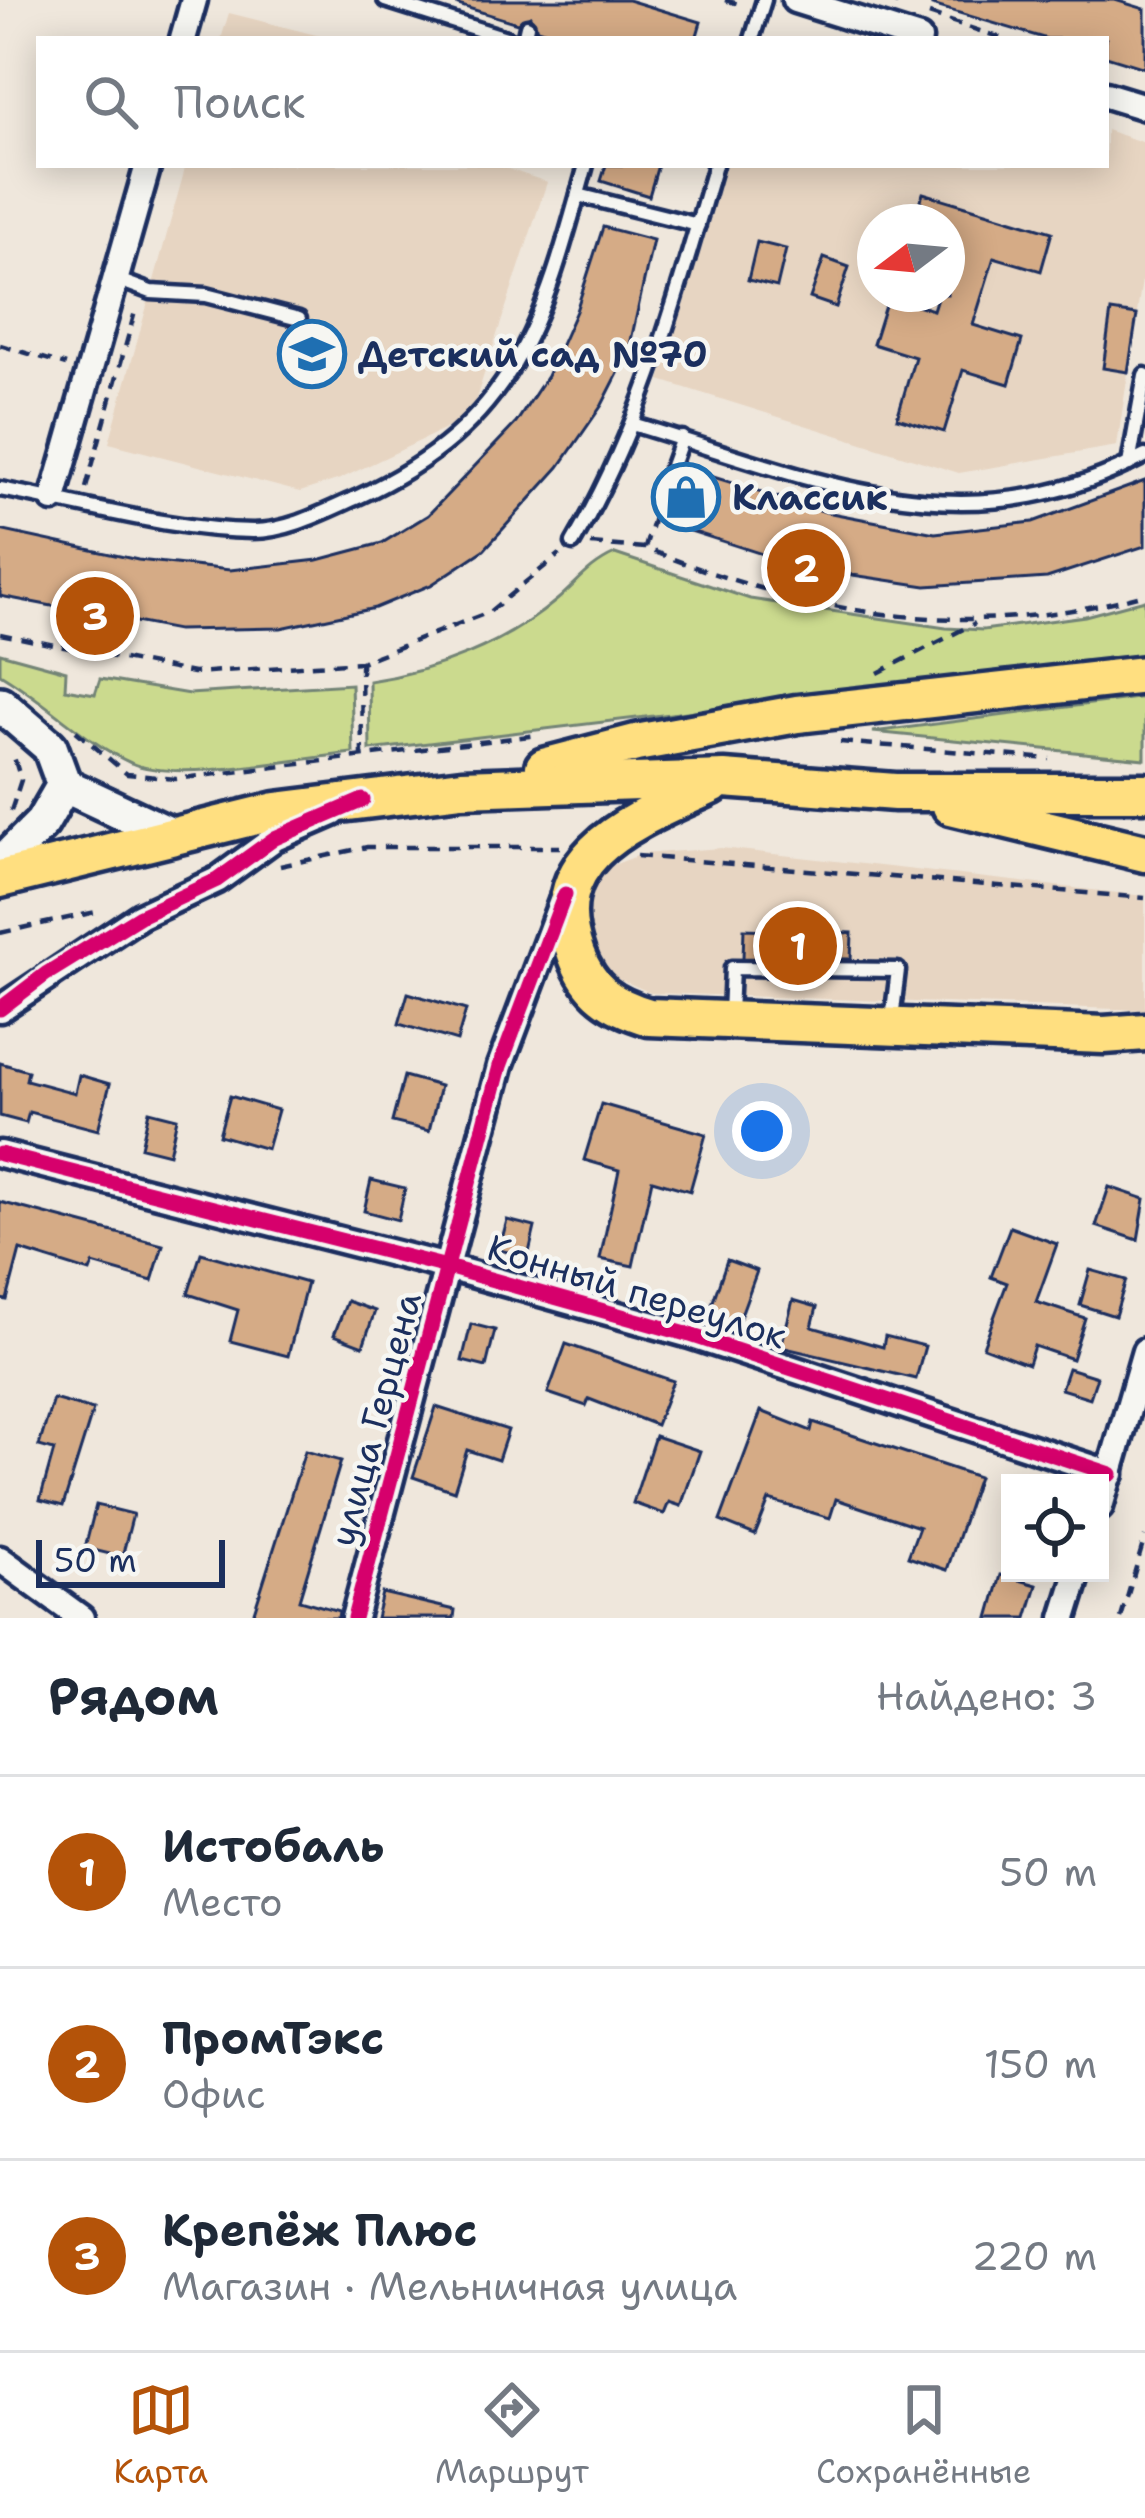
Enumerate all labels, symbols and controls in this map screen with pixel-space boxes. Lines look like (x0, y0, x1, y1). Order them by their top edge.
search box (36, 36, 1109, 168)
icon: search (78, 69, 144, 135)
text: Поиск (174, 72, 305, 132)
north arrow (857, 204, 965, 312)
school or university icon: Детский сад №70 (277, 319, 347, 389)
place label: Детский сад №70 (358, 330, 708, 379)
shop icon: Классик (651, 462, 721, 532)
place label: Классик (732, 473, 888, 522)
pin: 2 (767, 523, 845, 613)
pin: 3 (56, 571, 134, 661)
pin: 1 (759, 901, 837, 991)
your location (732, 1101, 792, 1161)
street label: Конный переулок (482, 1223, 792, 1360)
street label: улица Герцена (318, 1287, 433, 1552)
map controls (1001, 1474, 1109, 1582)
button: locate (1001, 1474, 1109, 1582)
scale bar (36, 1534, 225, 1587)
text: 50 m (54, 1538, 137, 1583)
text: Рядом (48, 1662, 219, 1730)
text: Найдено: 3 (876, 1670, 1097, 1722)
text: Истобаль (162, 1816, 384, 1876)
text: 1 (78, 1846, 96, 1898)
text: 50 m (999, 1846, 1097, 1898)
text: Место (162, 1876, 283, 1928)
text: ПромТэкс (162, 2008, 384, 2068)
text: 2 (73, 2038, 101, 2090)
text: 150 m (984, 2038, 1097, 2090)
text: Офис (162, 2068, 266, 2120)
text: Крепёж Плюс (162, 2200, 478, 2260)
text: 3 (73, 2230, 101, 2282)
text: 220 m (971, 2230, 1097, 2282)
text: Магазин · Мельничная улица (162, 2260, 737, 2312)
tab: Карта (114, 2377, 208, 2494)
tab: Маршрут (435, 2377, 589, 2494)
tab: Сохранённые (816, 2377, 1031, 2494)

